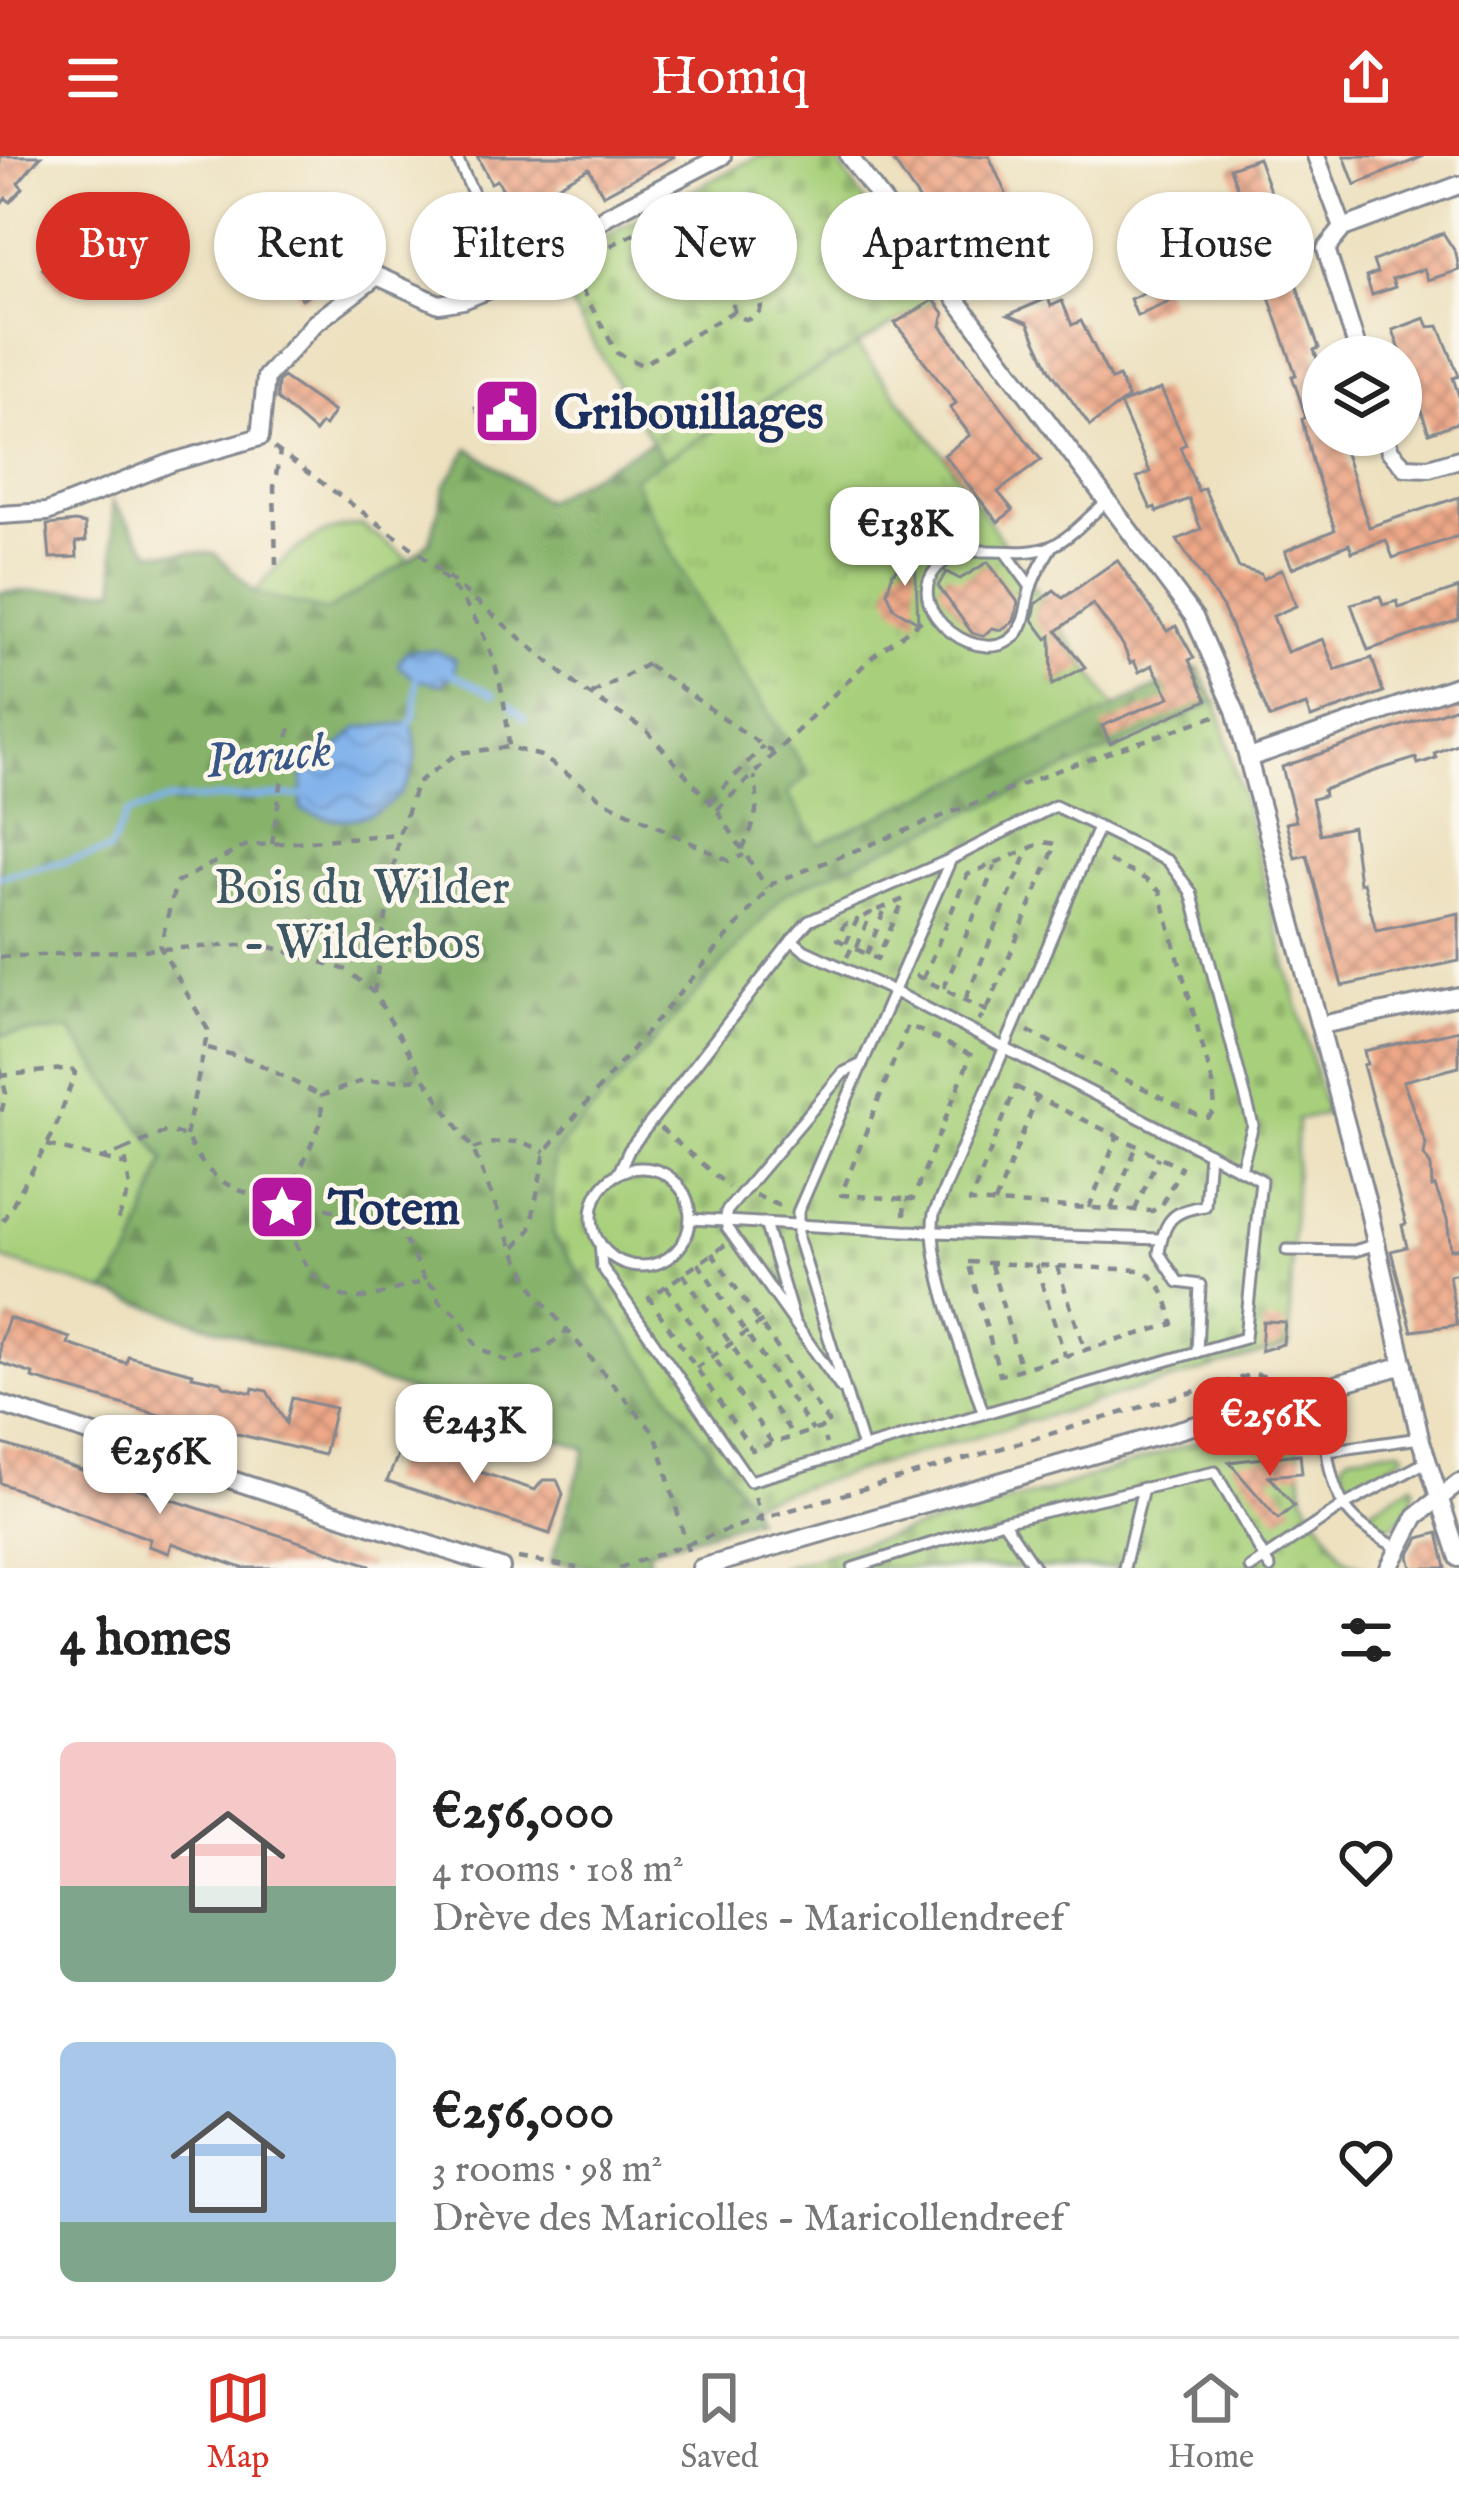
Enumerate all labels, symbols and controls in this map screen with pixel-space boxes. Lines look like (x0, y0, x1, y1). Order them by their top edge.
text: Homiq (651, 44, 808, 113)
icon: menu (60, 45, 126, 111)
icon: share (1333, 45, 1399, 111)
chip: Buy (36, 192, 190, 300)
chip: Rent (214, 192, 386, 300)
chip: Filters (410, 192, 607, 300)
chip: New (631, 192, 797, 300)
chip: Apartment (821, 192, 1093, 300)
chip: House (1117, 192, 1314, 300)
map controls (1302, 336, 1422, 456)
button: layers (1302, 336, 1422, 456)
public building icon: Gribouillages (472, 376, 542, 446)
place label: Gribouillages (554, 385, 824, 445)
pin: €138K (821, 487, 989, 589)
text: €138K (857, 501, 953, 550)
water label: Paruck (202, 719, 335, 796)
park label: Bois du Wilder - Wilderbos (214, 860, 510, 975)
place icon: Totem (247, 1172, 317, 1242)
place label: Totem (327, 1181, 460, 1241)
pin: €256K (1186, 1377, 1354, 1479)
pin: €243K (390, 1384, 558, 1486)
text: €256K (1220, 1391, 1320, 1440)
text: €243K (422, 1398, 526, 1447)
pin: €256K (76, 1415, 244, 1517)
text: €256K (110, 1429, 210, 1478)
icon: filters (1333, 1607, 1399, 1673)
text: 4 homes (60, 1608, 231, 1673)
text: €256,000 (432, 1781, 614, 1846)
icon: home (156, 1790, 300, 1934)
icon: heart (1333, 1829, 1399, 1895)
text: 4 rooms · 108 m² (432, 1846, 684, 1895)
text: Drève des Maricolles - Maricollendreef (432, 1895, 1064, 1944)
text: €256,000 (432, 2081, 614, 2146)
icon: home (156, 2090, 300, 2234)
icon: heart (1333, 2129, 1399, 2195)
text: 3 rooms · 98 m² (432, 2146, 663, 2195)
text: Drève des Maricolles - Maricollendreef (432, 2195, 1064, 2244)
tab: Map (205, 2365, 271, 2479)
tab: Saved (680, 2365, 758, 2479)
tab: Home (1168, 2365, 1254, 2479)

